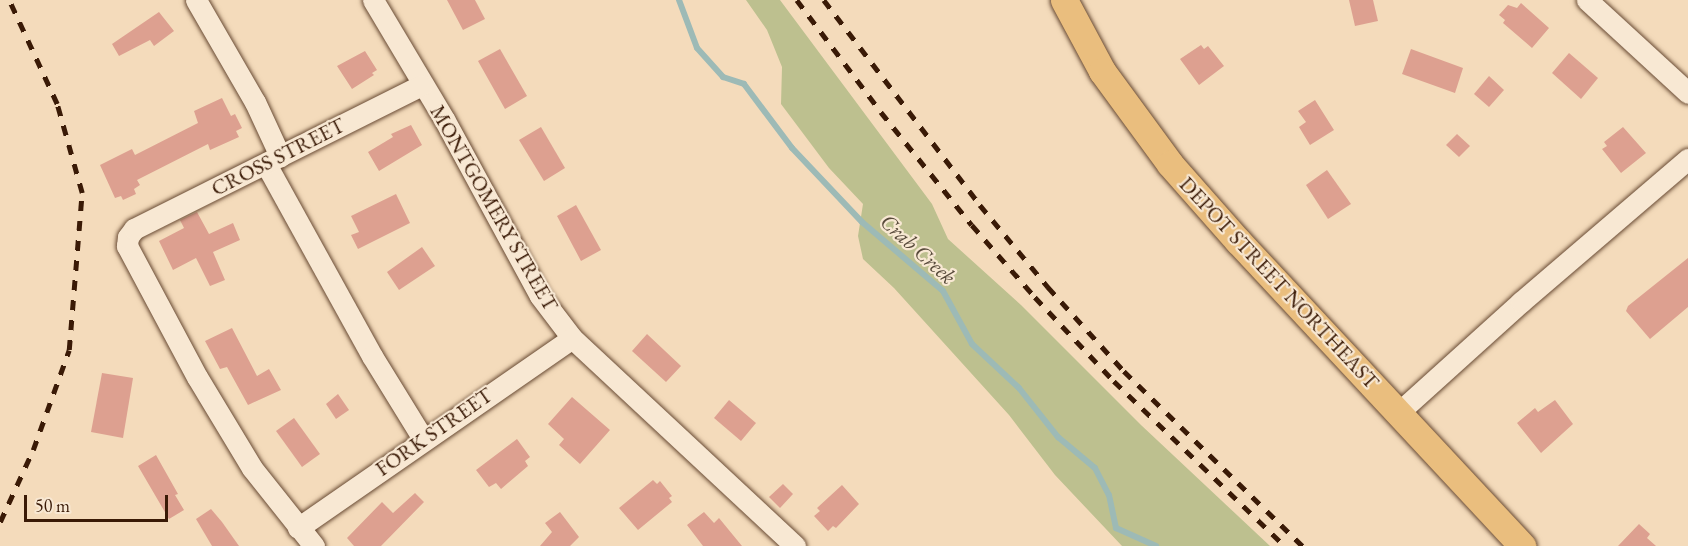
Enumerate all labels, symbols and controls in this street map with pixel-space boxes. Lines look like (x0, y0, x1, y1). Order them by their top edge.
street label: MONTGOMERY STREET (425, 101, 563, 315)
street label: CROSS STREET (207, 113, 349, 201)
street label: DEPOT STREET NORTHEAST (1174, 172, 1384, 394)
water label: Crab Creek (875, 208, 961, 290)
street label: FORK STREET (371, 382, 497, 482)
scale bar (27, 483, 171, 521)
text: 50 m (35, 494, 70, 517)

